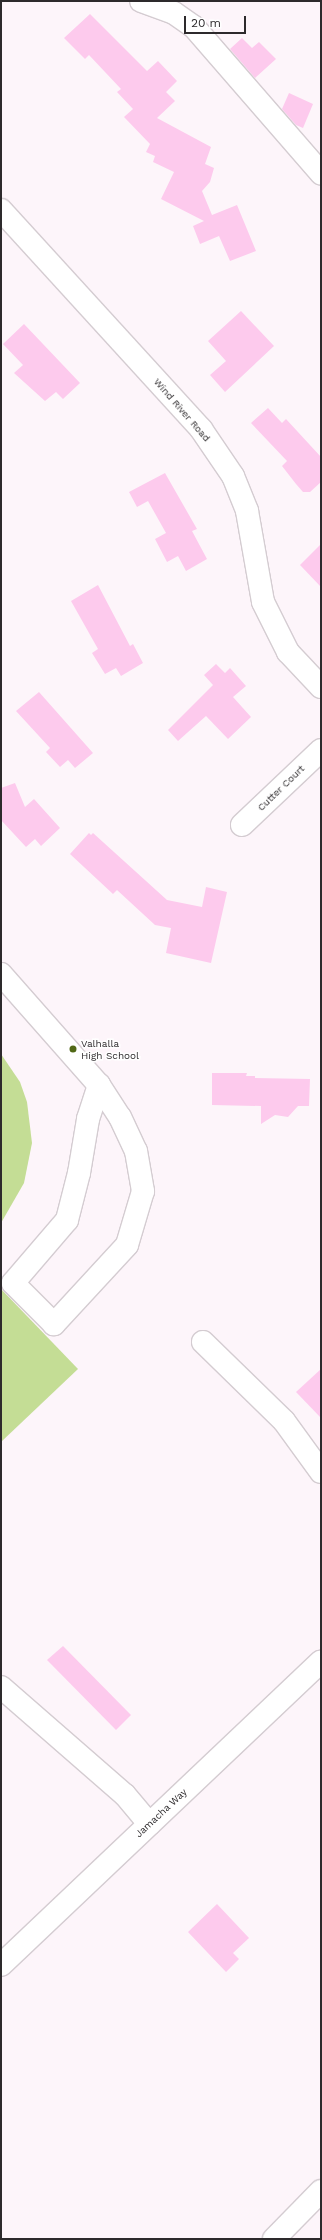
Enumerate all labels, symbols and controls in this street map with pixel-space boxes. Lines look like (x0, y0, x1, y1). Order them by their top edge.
scale bar (186, 8, 248, 34)
text: 20 m (191, 16, 221, 30)
street label: Wind River Road (151, 376, 213, 444)
street label: Cutter Court (255, 762, 307, 814)
place label: Valhalla High School (81, 1037, 139, 1060)
marker: Valhalla High School (68, 1044, 78, 1054)
street label: Jamacha Way (132, 1786, 190, 1840)

